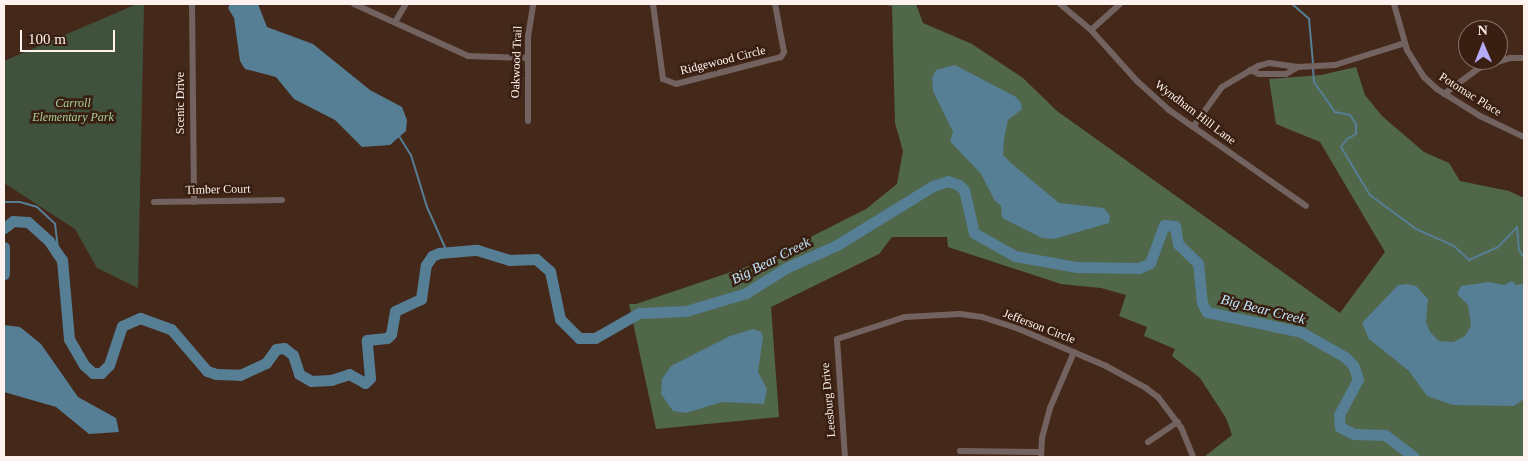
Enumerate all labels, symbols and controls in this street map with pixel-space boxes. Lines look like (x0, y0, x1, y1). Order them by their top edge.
scale bar (22, 20, 118, 52)
north arrow (1458, 20, 1508, 70)
text: N (1478, 23, 1488, 38)
street label: Oakwood Trail (509, 25, 525, 99)
text: 100 m (28, 31, 66, 47)
street label: Ridgewood Circle (679, 43, 767, 79)
street label: Potomac Place (1436, 70, 1504, 120)
street label: Scenic Drive (174, 72, 188, 134)
street label: Wyndham Hill Lane (1152, 78, 1238, 148)
park label: Carroll Elementary Park (32, 97, 114, 125)
street label: Timber Court (185, 182, 251, 198)
water label: Big Bear Creek (729, 234, 813, 288)
water label: Big Bear Creek (1219, 291, 1307, 329)
street label: Jefferson Circle (1001, 307, 1077, 347)
street label: Leesburg Drive (819, 362, 839, 438)

